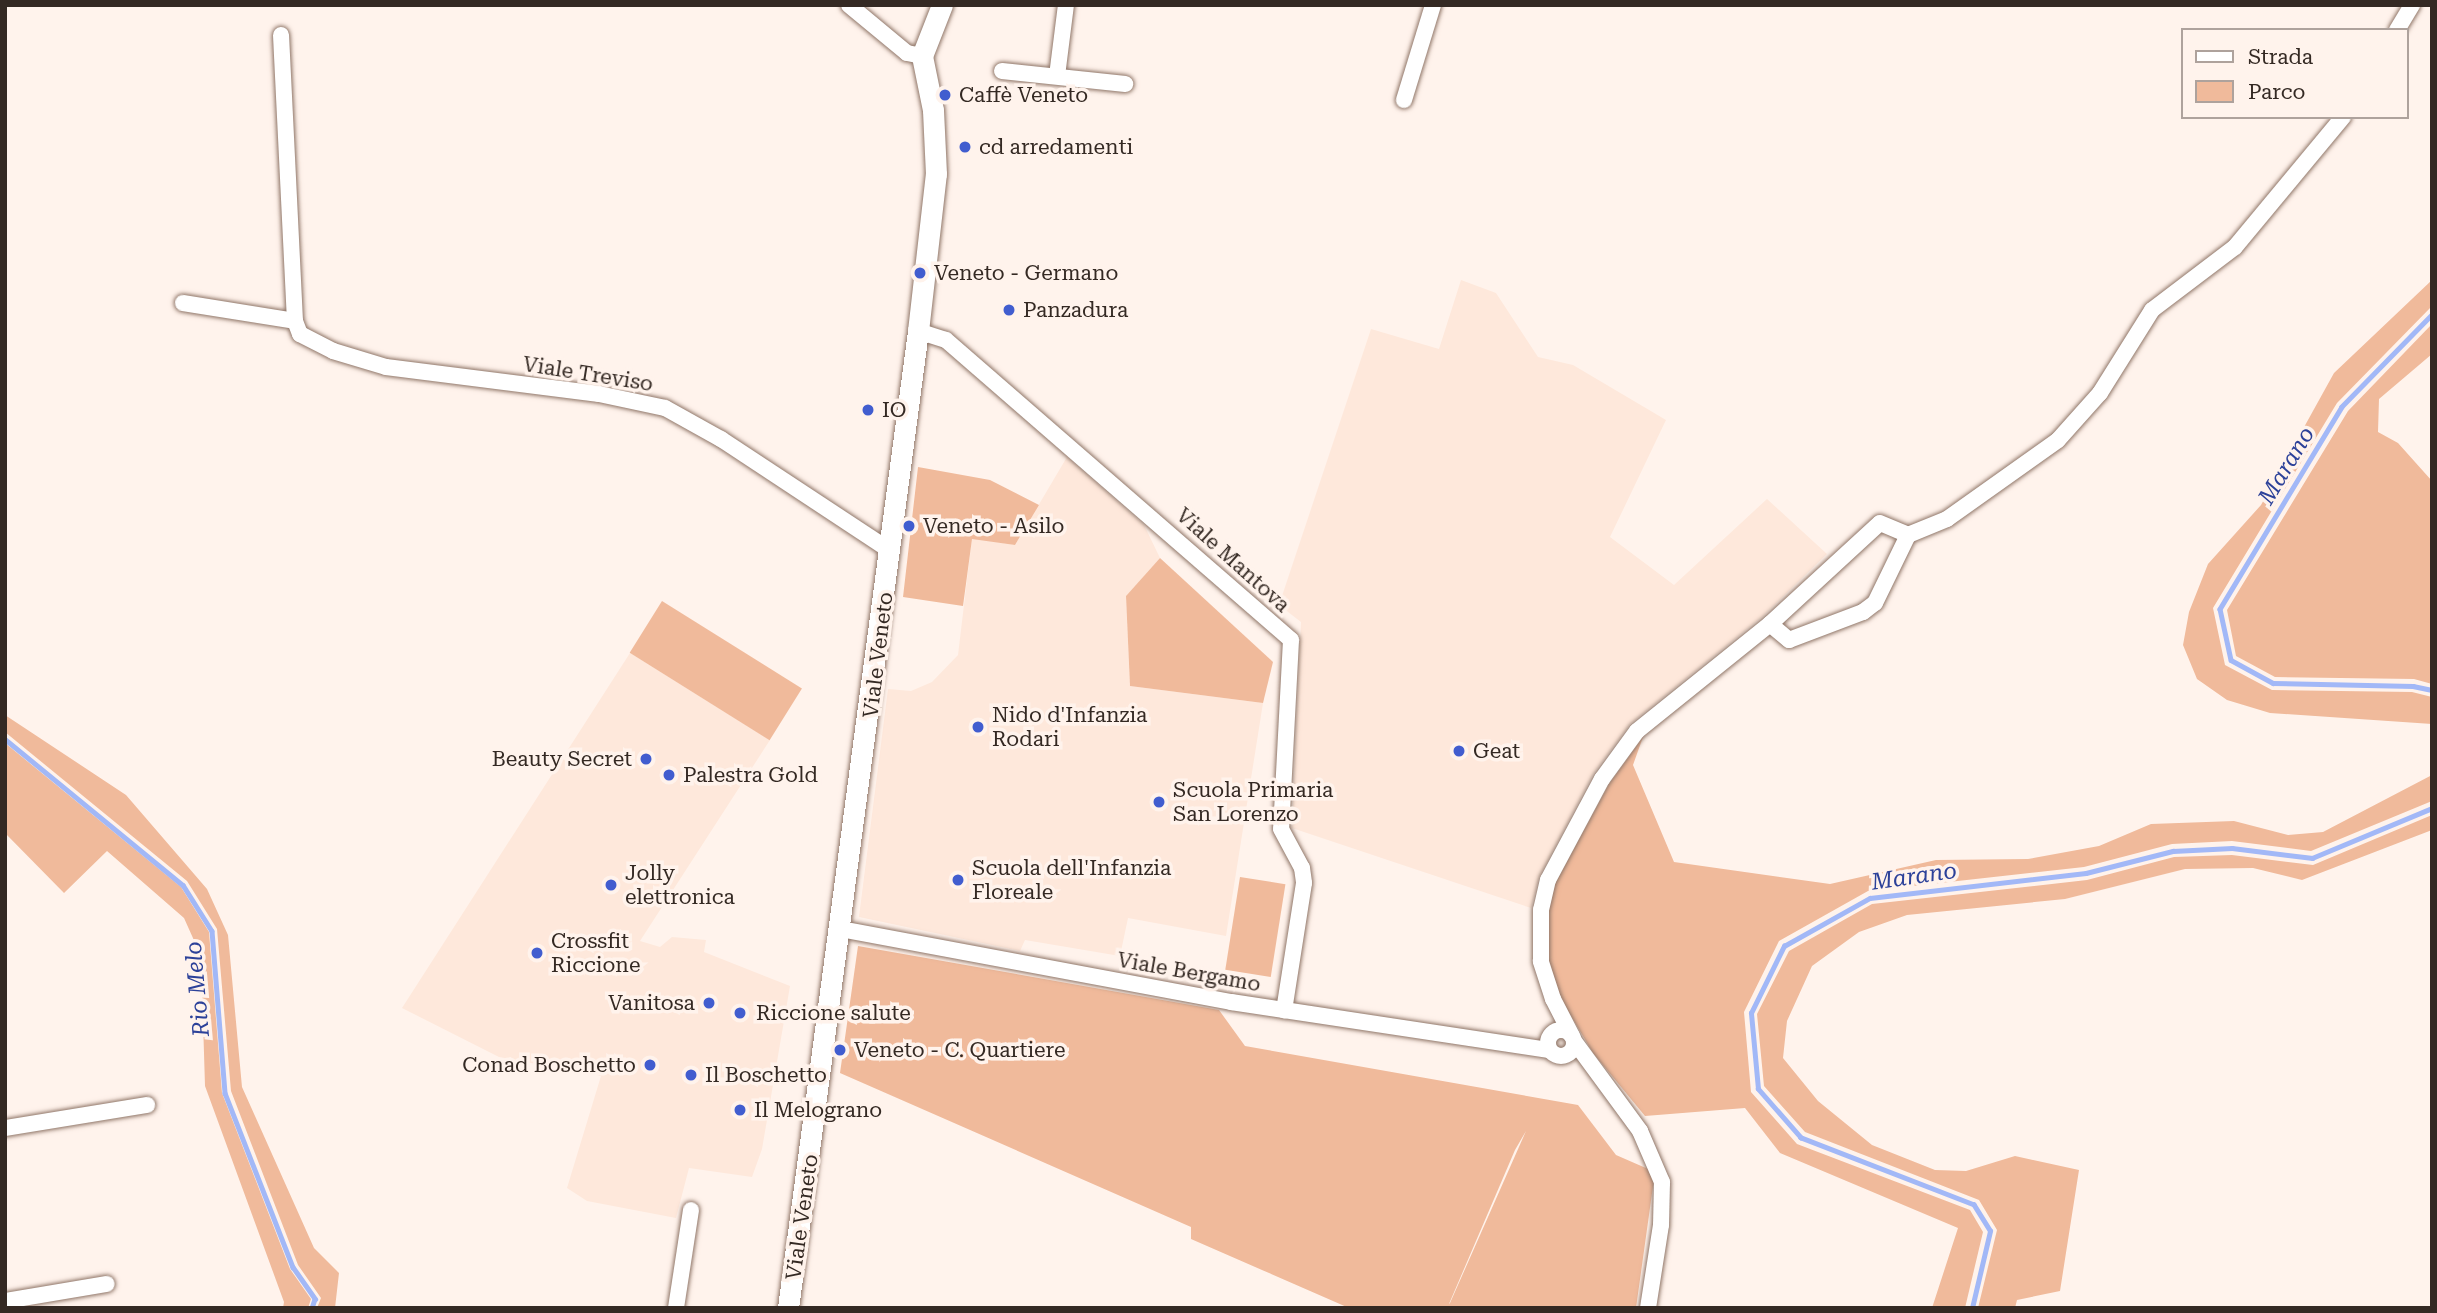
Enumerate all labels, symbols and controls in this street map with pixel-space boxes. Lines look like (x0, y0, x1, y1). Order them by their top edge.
legend (2182, 28, 2409, 119)
text: Strada (2248, 45, 2313, 69)
text: Parco (2248, 80, 2305, 104)
place label: Caffè Veneto (959, 82, 1088, 108)
marker: Caffè Veneto (937, 87, 953, 103)
place label: cd arredamenti (979, 134, 1133, 160)
marker: cd arredamenti (957, 139, 973, 155)
place label: Veneto - Germano (934, 260, 1118, 286)
marker: Veneto - Germano (912, 265, 928, 281)
place label: Panzadura (1023, 297, 1128, 323)
marker: Panzadura (1001, 302, 1017, 318)
street label: Viale Treviso (521, 351, 655, 397)
place label: IO (882, 397, 907, 423)
marker: IO (860, 402, 876, 418)
water label: Marano (2253, 422, 2321, 510)
street label: Viale Mantova (1171, 502, 1295, 618)
place label: Veneto - Asilo (923, 513, 1064, 539)
marker: Veneto - Asilo (901, 518, 917, 534)
street label: Viale Veneto (858, 591, 898, 719)
place label: Nido d'Infanzia Rodari (992, 702, 1148, 752)
marker: Nido d'Infanzia Rodari (970, 719, 986, 735)
place label: Geat (1473, 738, 1520, 764)
marker: Geat (1451, 743, 1467, 759)
place label: Beauty Secret (492, 746, 632, 772)
marker: Beauty Secret (638, 751, 654, 767)
place label: Palestra Gold (683, 762, 818, 788)
marker: Palestra Gold (661, 767, 677, 783)
place label: Scuola Primaria San Lorenzo (1173, 777, 1333, 827)
marker: Scuola Primaria San Lorenzo (1151, 794, 1167, 810)
place label: Scuola dell'Infanzia Floreale (972, 855, 1171, 905)
water label: Marano (1870, 857, 1958, 897)
place label: Jolly elettronica (625, 860, 735, 910)
marker: Scuola dell'Infanzia Floreale (950, 872, 966, 888)
marker: Jolly elettronica (603, 877, 619, 893)
place label: Crossfit Riccione (551, 928, 640, 978)
water label: Rio Melo (180, 940, 216, 1038)
marker: Crossfit Riccione (529, 945, 545, 961)
street label: Viale Bergamo (1115, 947, 1263, 997)
place label: Vanitosa (608, 990, 695, 1016)
marker: Vanitosa (701, 995, 717, 1011)
place label: Riccione salute (756, 1000, 911, 1026)
marker: Riccione salute (730, 1003, 750, 1023)
place label: Veneto - C. Quartiere (854, 1037, 1066, 1063)
marker: Veneto - C. Quartiere (832, 1042, 848, 1058)
place label: Conad Boschetto (462, 1052, 636, 1078)
marker: Conad Boschetto (642, 1057, 658, 1073)
place label: Il Boschetto (705, 1062, 827, 1088)
marker: Il Boschetto (683, 1067, 699, 1083)
place label: Il Melograno (754, 1097, 882, 1123)
marker: Il Melograno (732, 1102, 748, 1118)
street label: Viale Veneto (781, 1152, 823, 1282)

